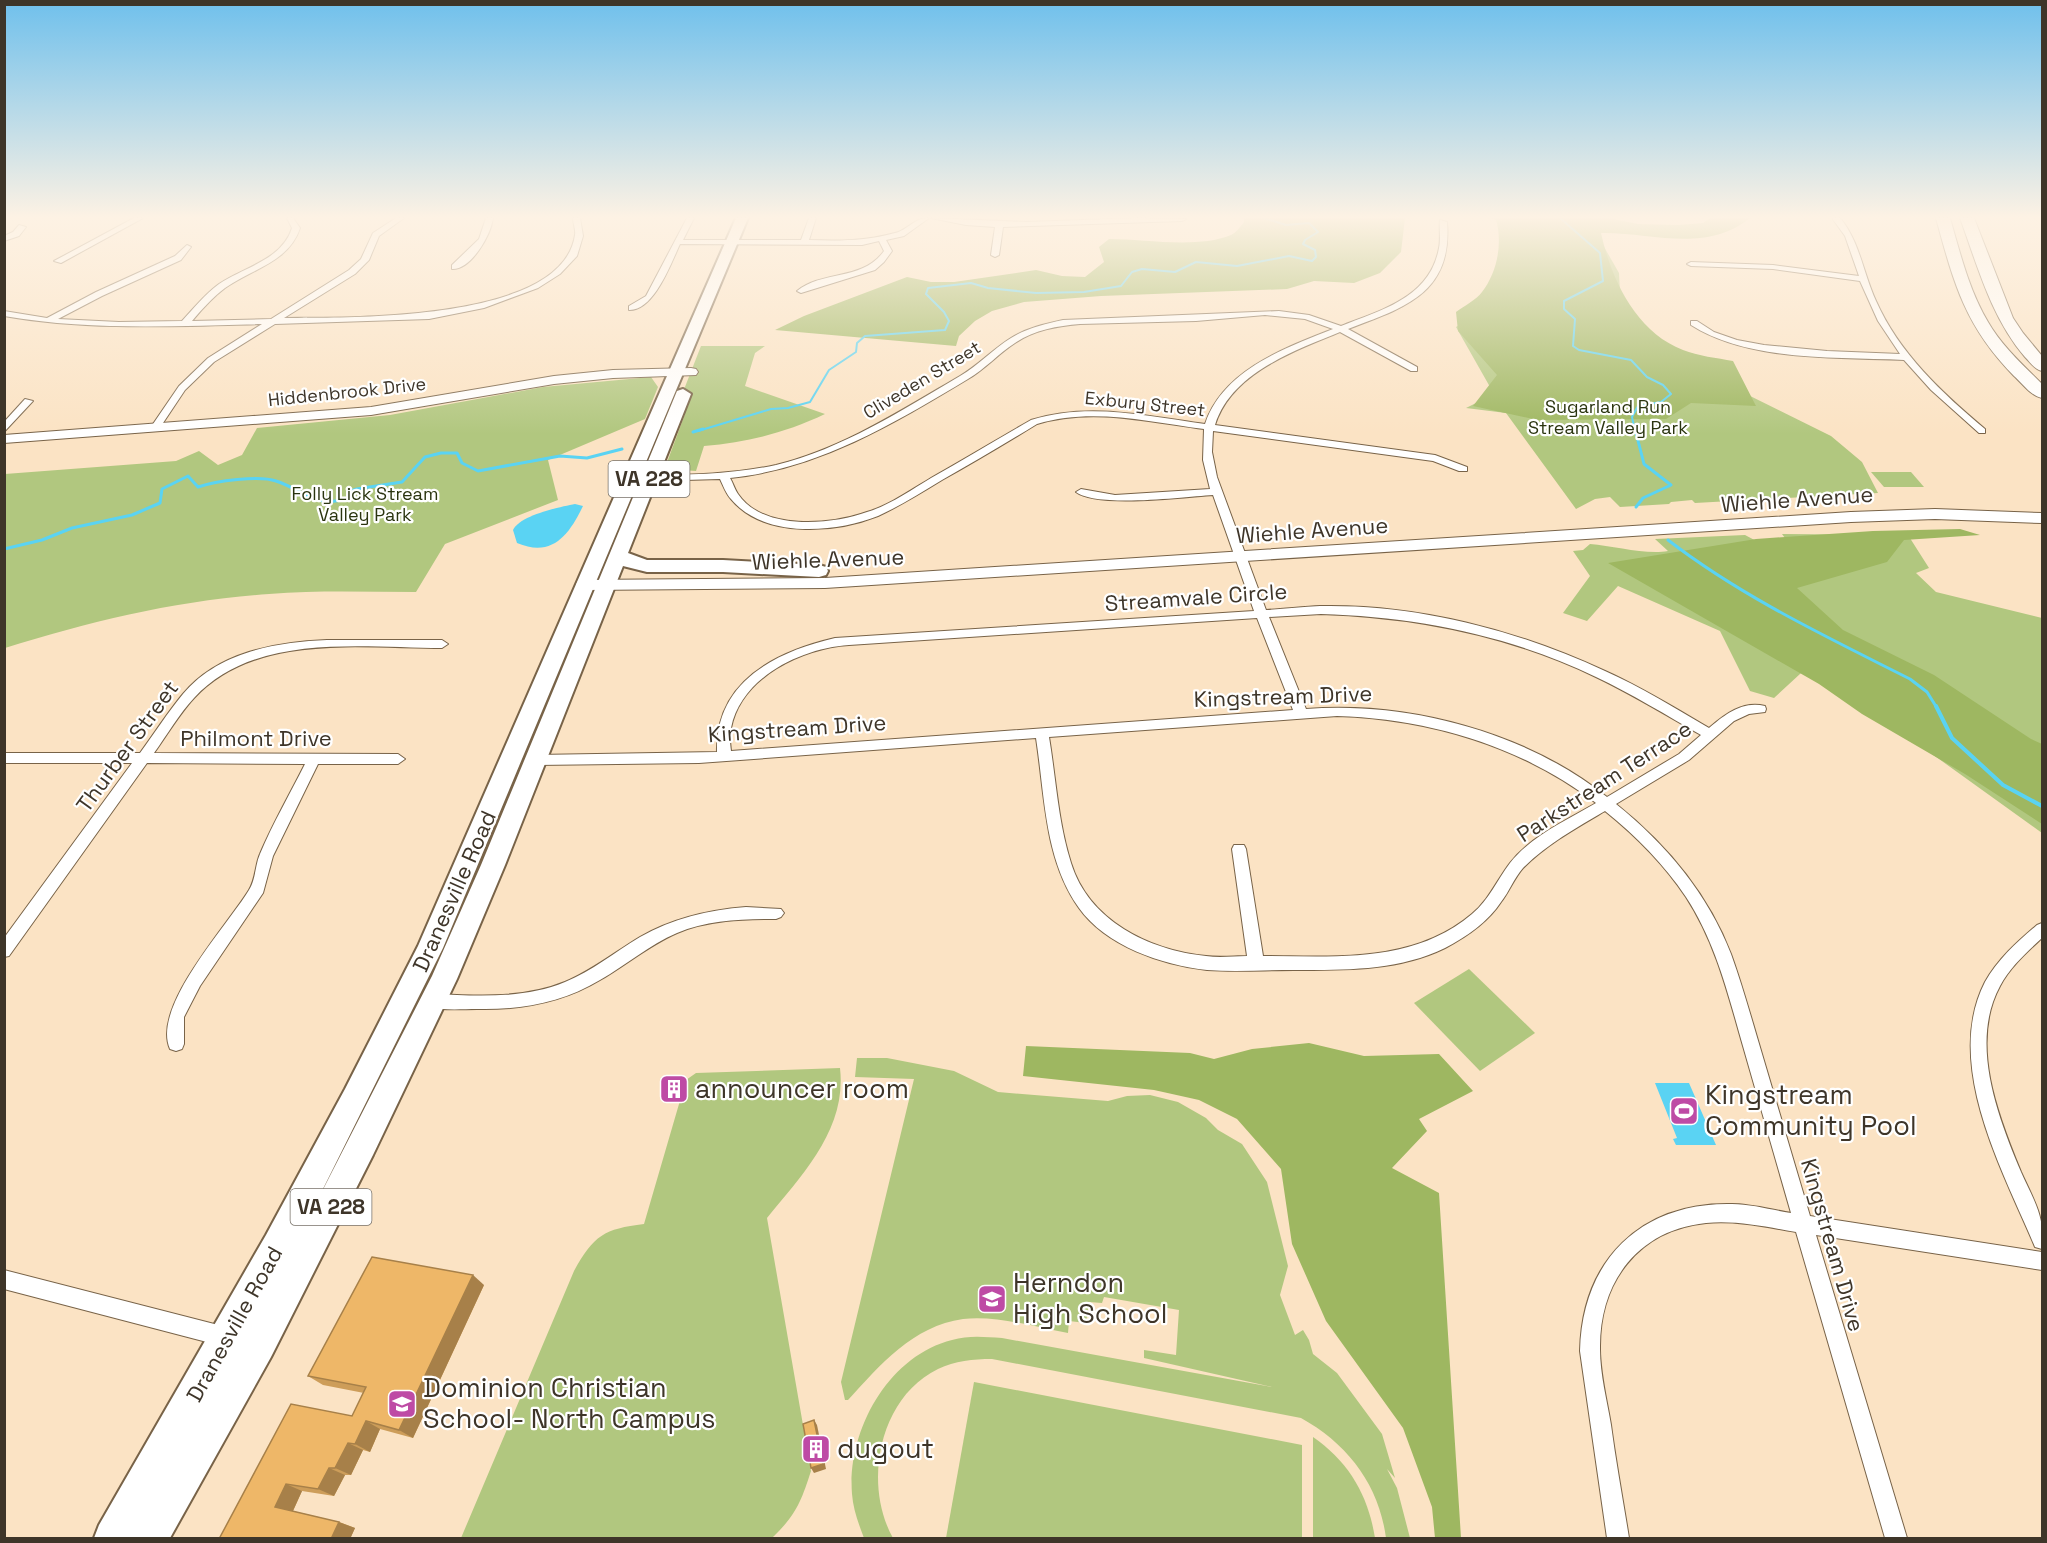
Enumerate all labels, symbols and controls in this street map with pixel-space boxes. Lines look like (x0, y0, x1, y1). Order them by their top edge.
street label: Cliveden Street (859, 335, 985, 424)
street label: Hiddenbrook Drive (267, 372, 427, 411)
street label: Exbury Street (1084, 386, 1206, 421)
park label: Sugarland Run Stream Valley Park (1528, 395, 1688, 439)
road number: VA 228 (608, 461, 690, 497)
street label: Wiehle Avenue (1720, 480, 1874, 518)
park label: Folly Lick Stream Valley Park (292, 482, 438, 526)
street label: Wiehle Avenue (1235, 511, 1389, 549)
street label: Wiehle Avenue (751, 542, 905, 576)
street label: Streamvale Circle (1104, 577, 1288, 617)
street label: Thurber Street (70, 675, 184, 817)
street label: Kingstream Drive (1193, 679, 1373, 713)
street label: Kingstream Drive (707, 708, 887, 748)
street label: Parkstream Terrace (1511, 714, 1697, 848)
street label: Philmont Drive (180, 724, 332, 752)
street label: Dranesville Road (406, 806, 502, 976)
place label: announcer room (695, 1071, 909, 1106)
building icon: announcer room (658, 1073, 690, 1105)
place label: Kingstream Community Pool (1705, 1077, 1917, 1143)
sports icon: Kingstream Community Pool (1668, 1095, 1700, 1127)
street label: Kingstream Drive (1795, 1155, 1871, 1335)
road number: VA 228 (290, 1189, 372, 1225)
street label: Dranesville Road (180, 1241, 288, 1407)
place label: Herndon High School (1013, 1265, 1167, 1331)
school or university icon: Herndon High School (976, 1283, 1008, 1315)
place label: Dominion Christian School- North Campus (423, 1370, 716, 1436)
school or university icon: Dominion Christian School- North Campus (386, 1388, 418, 1420)
place label: dugout (837, 1431, 934, 1466)
building icon: dugout (800, 1433, 832, 1465)

